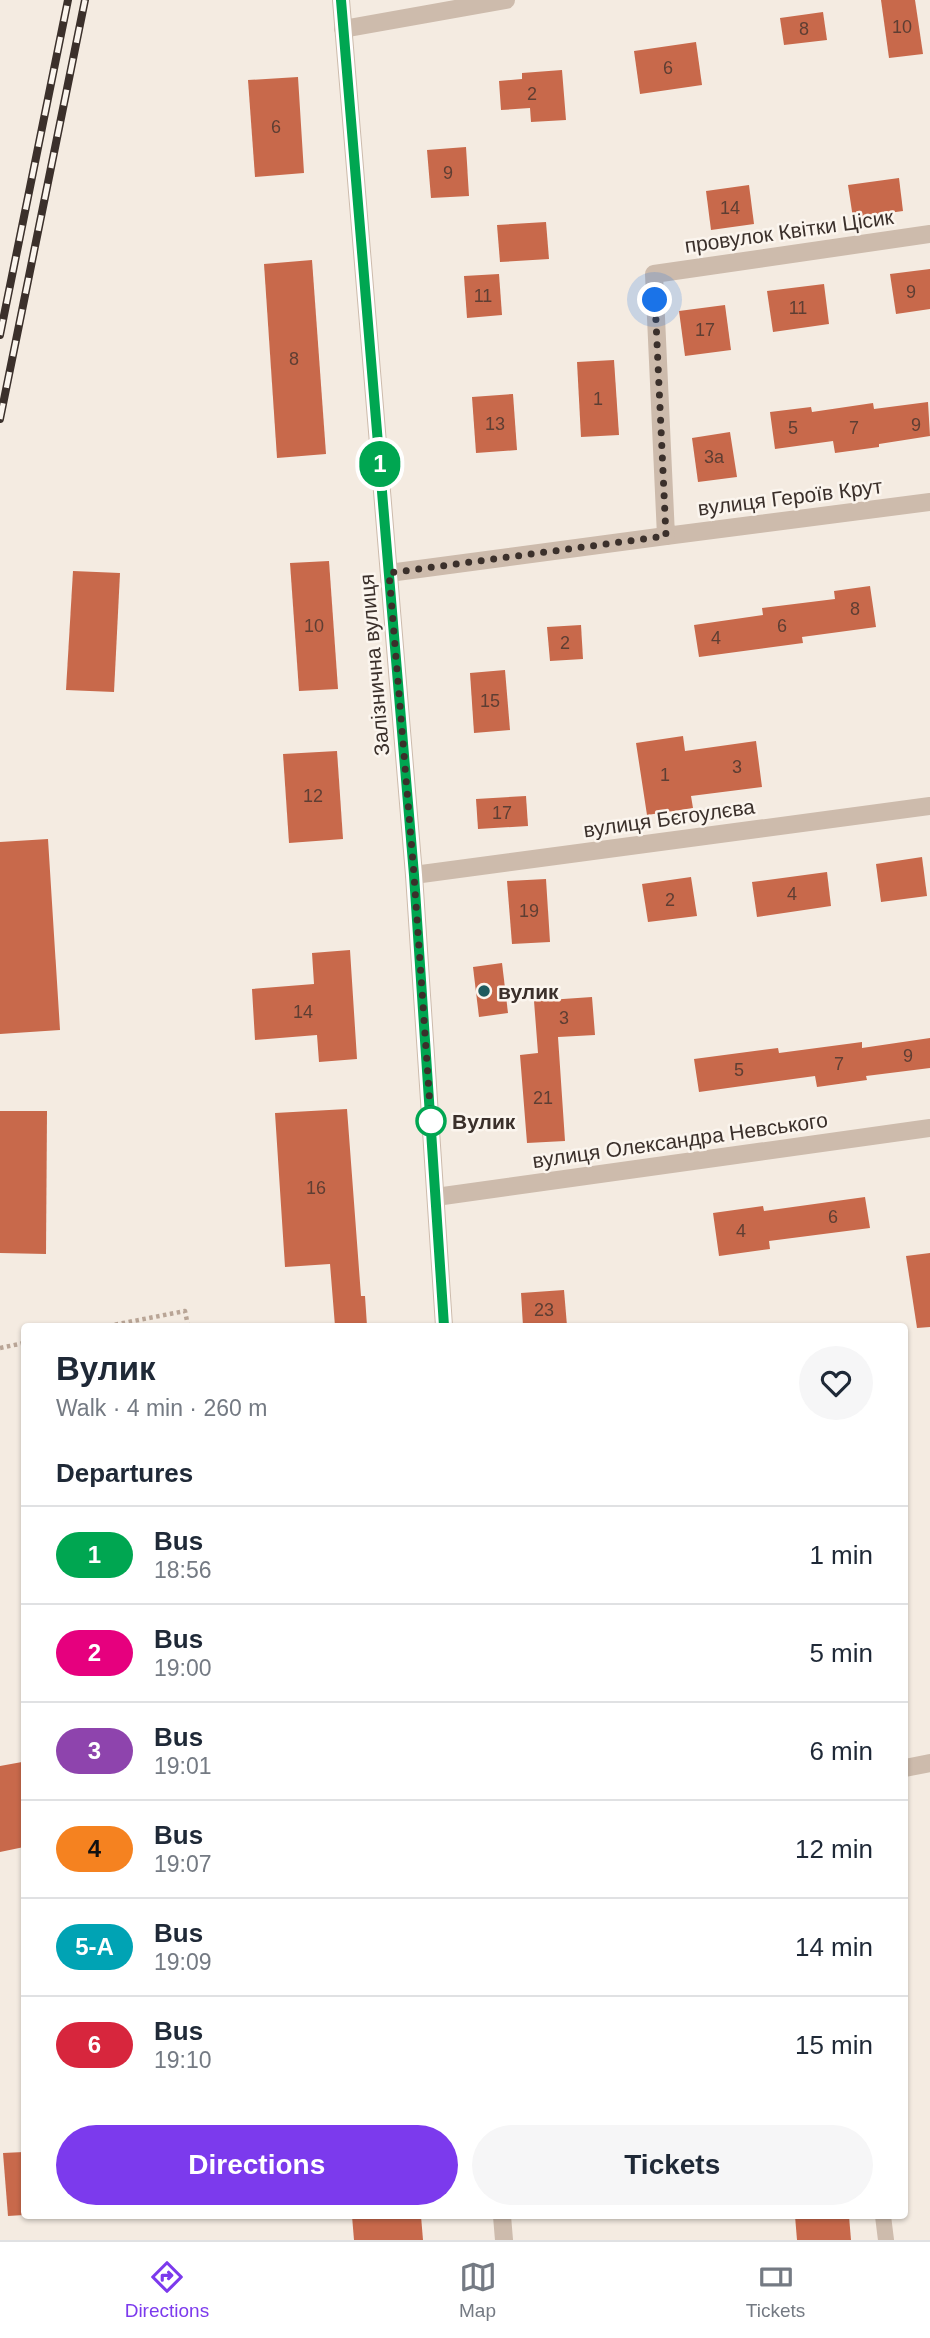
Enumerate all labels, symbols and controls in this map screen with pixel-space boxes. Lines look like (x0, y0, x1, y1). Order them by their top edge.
house number: 10 (892, 17, 912, 37)
house number: 8 (799, 19, 809, 39)
house number: 6 (663, 58, 673, 78)
house number: 2 (527, 84, 537, 104)
house number: 6 (271, 117, 281, 137)
house number: 9 (443, 163, 453, 183)
house number: 14 (720, 198, 740, 218)
street label: провулок Квітки Цісик (683, 205, 896, 257)
your location (637, 282, 672, 317)
house number: 9 (906, 282, 916, 302)
house number: 11 (474, 286, 492, 306)
house number: 11 (789, 298, 807, 318)
house number: 17 (695, 320, 715, 340)
house number: 8 (289, 349, 299, 369)
house number: 1 (593, 389, 603, 409)
house number: 13 (485, 414, 505, 434)
house number: 9 (911, 415, 921, 435)
house number: 5 (788, 418, 798, 438)
house number: 7 (849, 418, 859, 438)
line badge: 1 (357, 441, 403, 487)
house number: 3а (704, 447, 725, 467)
text: 1 (373, 450, 387, 477)
street label: вулиця Героїв Крут (697, 474, 884, 520)
street label: Залізнична вулиця (355, 573, 393, 757)
house number: 8 (850, 599, 860, 619)
house number: 10 (304, 616, 324, 636)
house number: 6 (777, 616, 787, 636)
house number: 4 (711, 628, 721, 648)
house number: 2 (560, 633, 570, 653)
house number: 15 (480, 691, 500, 711)
house number: 3 (732, 757, 742, 777)
house number: 1 (660, 765, 670, 785)
house number: 12 (303, 786, 323, 806)
street label: вулиця Бєгоулєва (582, 795, 756, 841)
house number: 17 (492, 803, 512, 823)
house number: 4 (787, 884, 797, 904)
house number: 2 (665, 890, 675, 910)
house number: 19 (519, 901, 539, 921)
place label: вулик (498, 980, 559, 1003)
marker: вулик (476, 983, 492, 999)
house number: 14 (293, 1002, 313, 1022)
house number: 3 (559, 1008, 569, 1028)
house number: 9 (903, 1046, 913, 1066)
house number: 7 (834, 1054, 844, 1074)
house number: 5 (734, 1060, 744, 1080)
house number: 21 (533, 1088, 553, 1108)
marker: Вулик (416, 1106, 446, 1136)
street label: вулиця Олександра Невського (531, 1108, 829, 1172)
place label: Вулик (452, 1110, 516, 1133)
house number: 16 (306, 1178, 326, 1198)
house number: 6 (828, 1207, 838, 1227)
house number: 4 (736, 1221, 746, 1241)
house number: 23 (534, 1300, 554, 1320)
button: heart (799, 1346, 873, 1420)
text: Вулик (56, 1350, 156, 1387)
text: Walk · 4 min · 260 m (56, 1395, 267, 1421)
text: Departures (56, 1458, 193, 1488)
text: Bus (154, 1526, 203, 1556)
text: 1 min (809, 1540, 873, 1570)
text: 1 (88, 1541, 101, 1568)
text: 18:56 (154, 1557, 212, 1583)
text: Bus (154, 1624, 203, 1654)
text: 5 min (809, 1638, 873, 1668)
text: 2 (88, 1639, 101, 1666)
text: 19:00 (154, 1655, 212, 1681)
text: Bus (154, 1722, 203, 1752)
text: 6 min (809, 1736, 873, 1766)
text: 3 (88, 1737, 101, 1764)
text: 19:01 (154, 1753, 212, 1779)
text: Bus (154, 1820, 203, 1850)
text: 12 min (795, 1834, 873, 1864)
text: 4 (88, 1835, 101, 1862)
text: 19:07 (154, 1851, 212, 1877)
text: Bus (154, 1918, 203, 1948)
text: 14 min (795, 1932, 873, 1962)
text: 5-А (75, 1933, 114, 1960)
text: 19:09 (154, 1949, 212, 1975)
text: Bus (154, 2016, 203, 2046)
text: 15 min (795, 2030, 873, 2060)
text: 6 (88, 2031, 101, 2058)
text: 19:10 (154, 2047, 212, 2073)
button: Directions (56, 2125, 458, 2205)
button: Tickets (472, 2125, 873, 2205)
tab: Directions (125, 2258, 209, 2322)
tab: Map (459, 2258, 497, 2322)
tab: Tickets (746, 2258, 805, 2322)

